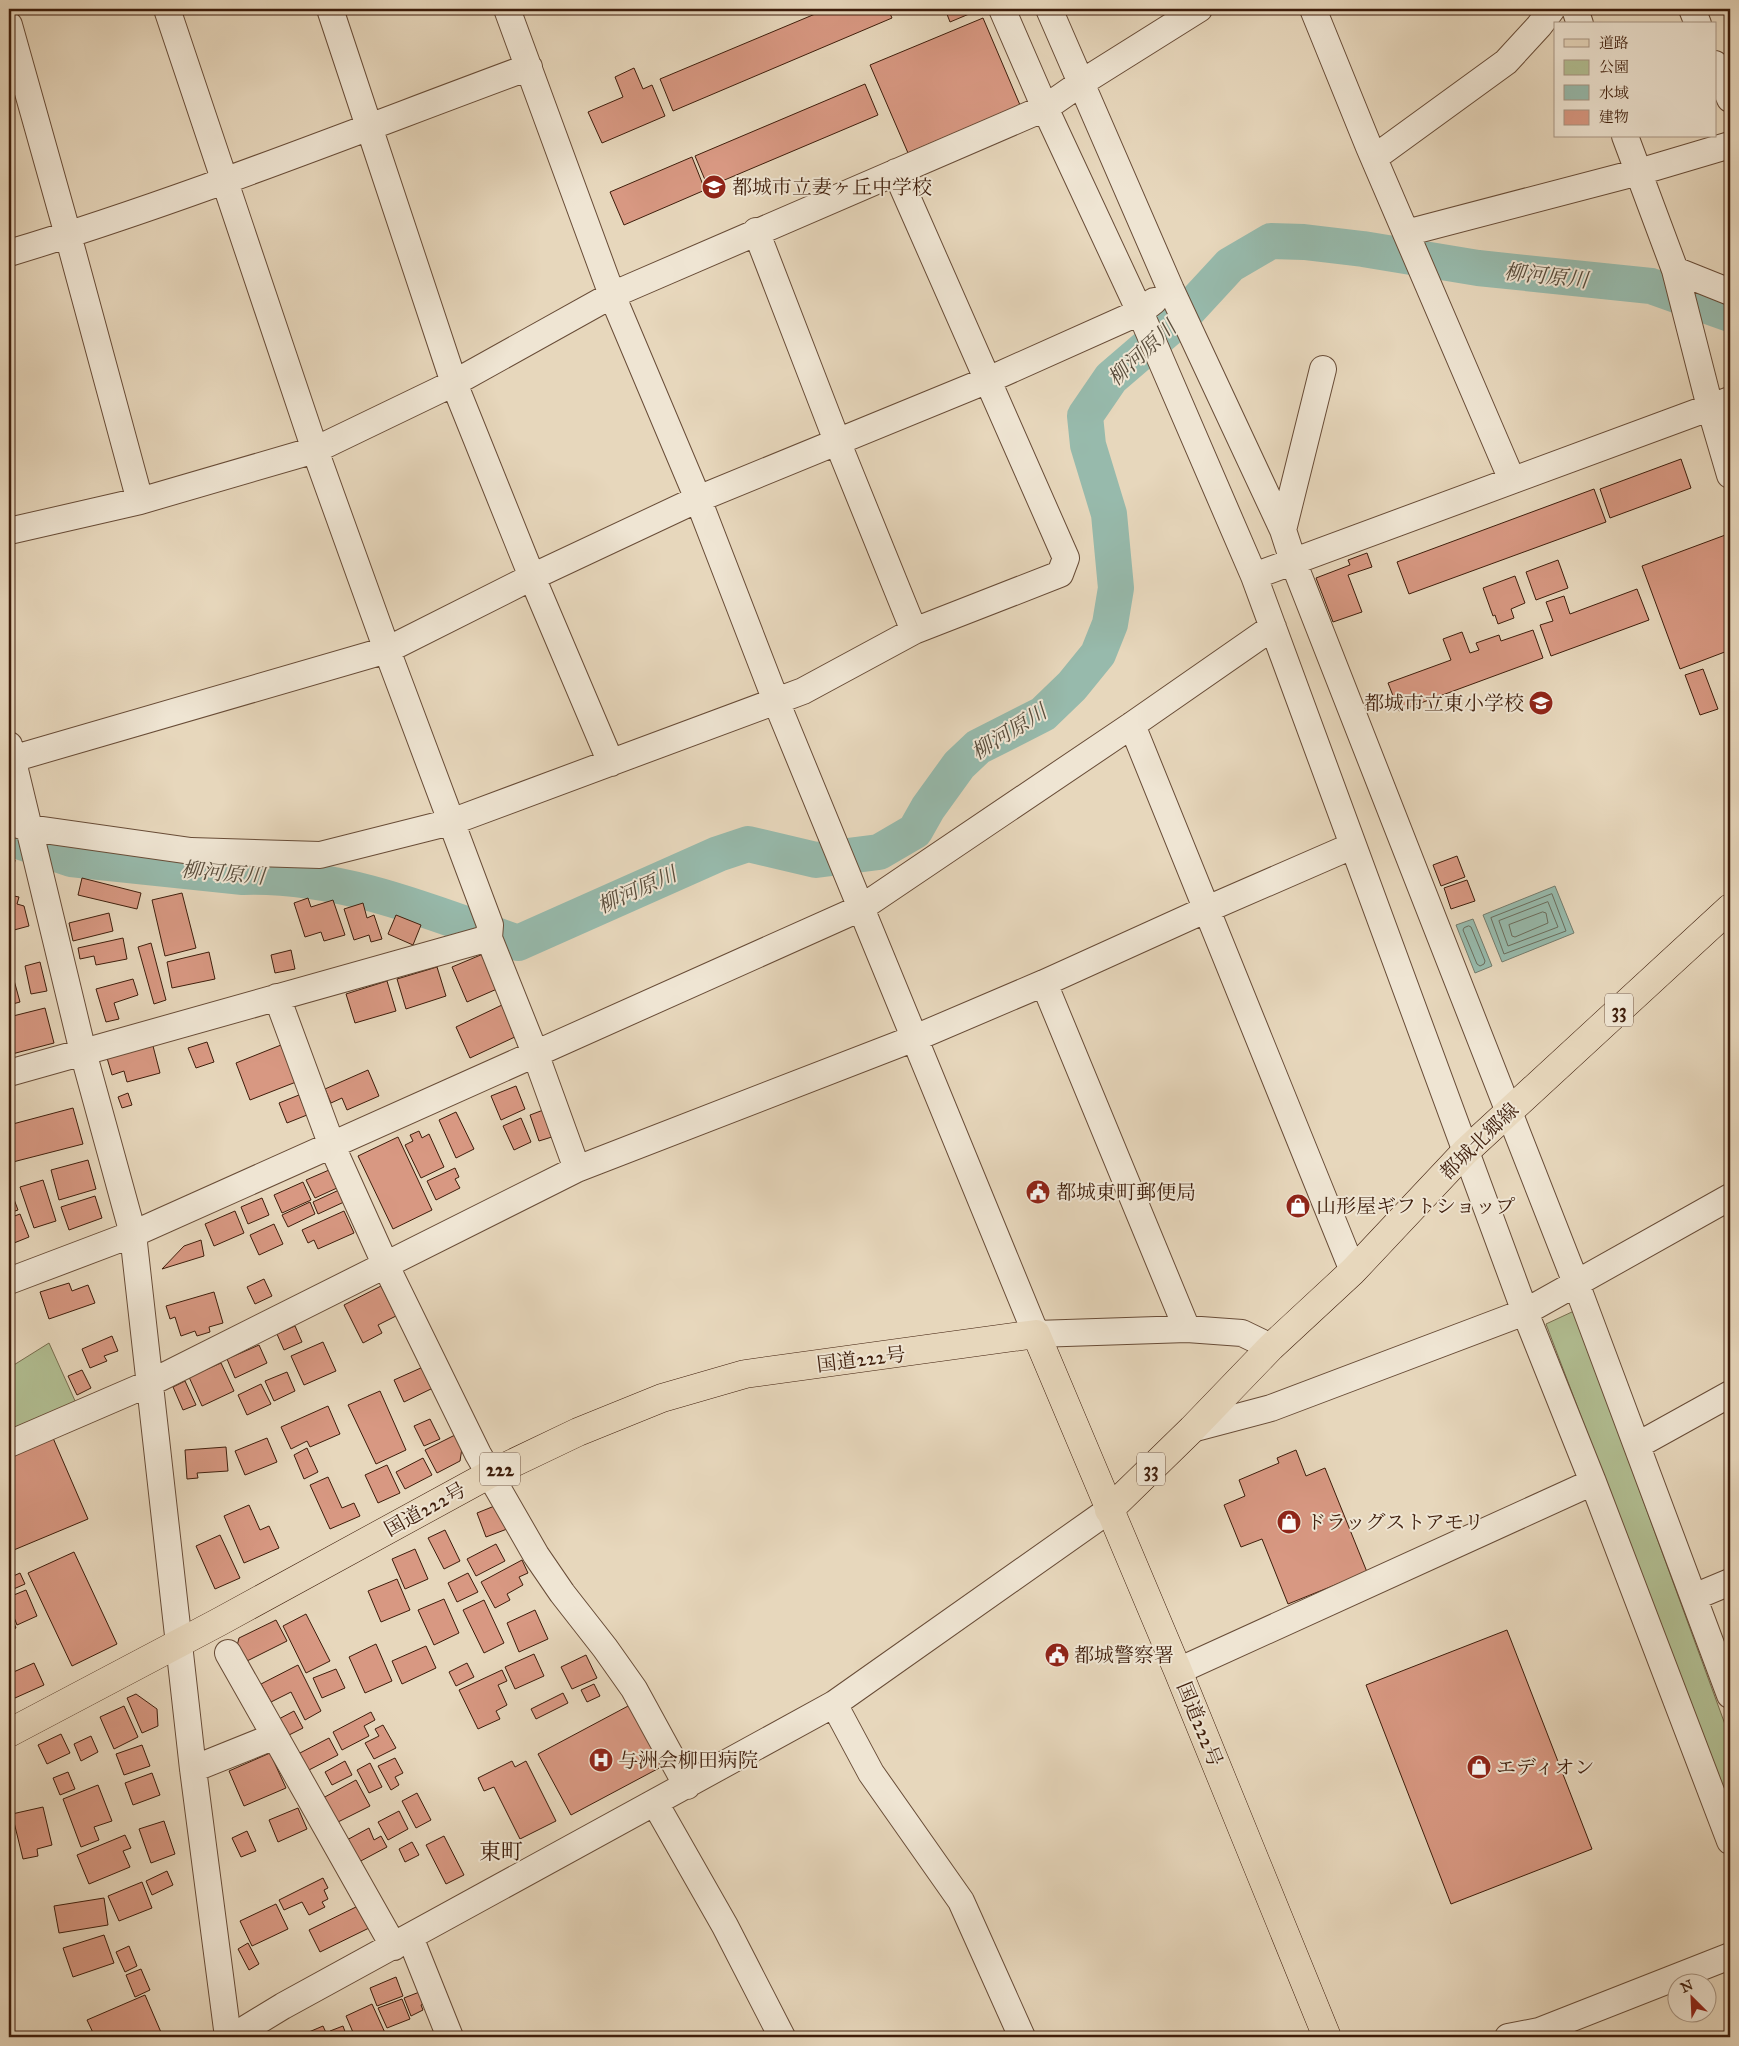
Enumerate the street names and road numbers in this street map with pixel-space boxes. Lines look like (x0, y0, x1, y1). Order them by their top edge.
road number: 33 (1605, 994, 1633, 1026)
street label: 都城北郷線 (1435, 1098, 1523, 1184)
street label: 国道222号 (815, 1342, 907, 1376)
road number: 222 (480, 1452, 520, 1486)
road number: 33 (1137, 1452, 1165, 1486)
street label: 国道222号 (380, 1477, 470, 1541)
street label: 国道222号 (1172, 1678, 1228, 1770)

